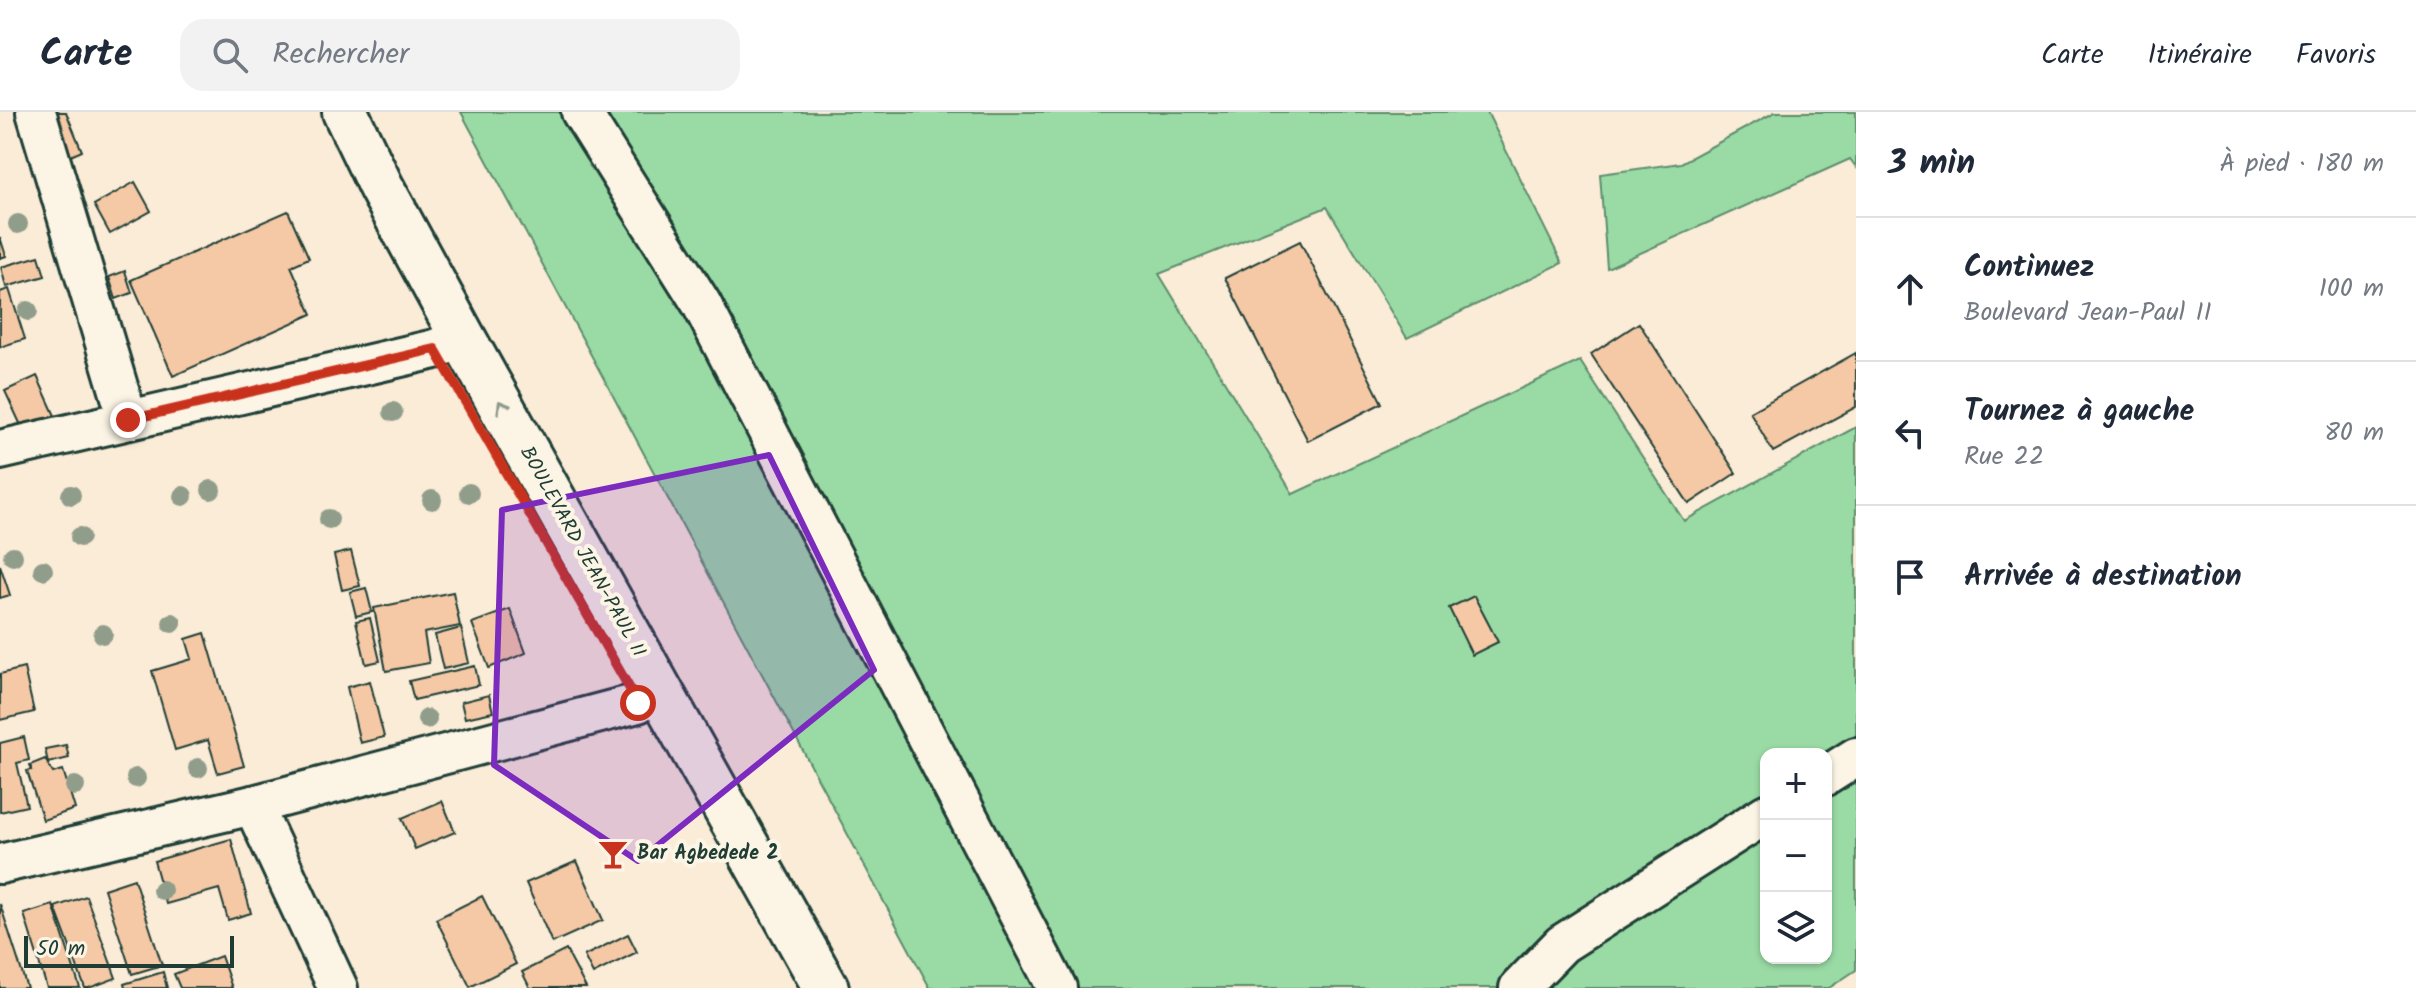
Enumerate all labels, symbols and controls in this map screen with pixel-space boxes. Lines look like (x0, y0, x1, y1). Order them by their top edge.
search box (180, 19, 740, 91)
text: Carte (40, 25, 132, 85)
text: Rechercher (272, 31, 409, 79)
icon: search (208, 33, 252, 77)
text: Carte (2041, 33, 2104, 78)
text: Itinéraire (2148, 33, 2252, 78)
text: Favoris (2296, 33, 2376, 78)
text: 3 min (1888, 137, 1975, 191)
text: À pied · 180 m (2220, 143, 2384, 185)
text: Continuez (1964, 244, 2094, 292)
icon: ahead (1888, 267, 1932, 311)
text: 100 m (2319, 268, 2384, 310)
text: Boulevard Jean-Paul II (1964, 292, 2212, 334)
text: Tournez à gauche (1964, 388, 2194, 436)
one-way arrow (496, 400, 512, 415)
route end (110, 402, 146, 438)
icon: left (1888, 411, 1932, 455)
text: 80 m (2324, 412, 2384, 454)
text: Rue 22 (1964, 436, 2044, 478)
street label: BOULEVARD JEAN-PAUL II (510, 440, 654, 664)
text: Arrivée à destination (1964, 553, 2242, 601)
icon: arrive (1888, 555, 1932, 599)
route start (620, 685, 656, 721)
map controls (1760, 748, 1832, 964)
button: + (1760, 748, 1832, 820)
button: − (1760, 820, 1832, 892)
bar icon: Bar Agbedede 2 (596, 837, 630, 871)
place label: Bar Agbedede 2 (637, 838, 778, 870)
button: layers (1760, 892, 1832, 964)
scale bar (24, 932, 234, 968)
text: 50 m (36, 932, 85, 967)

